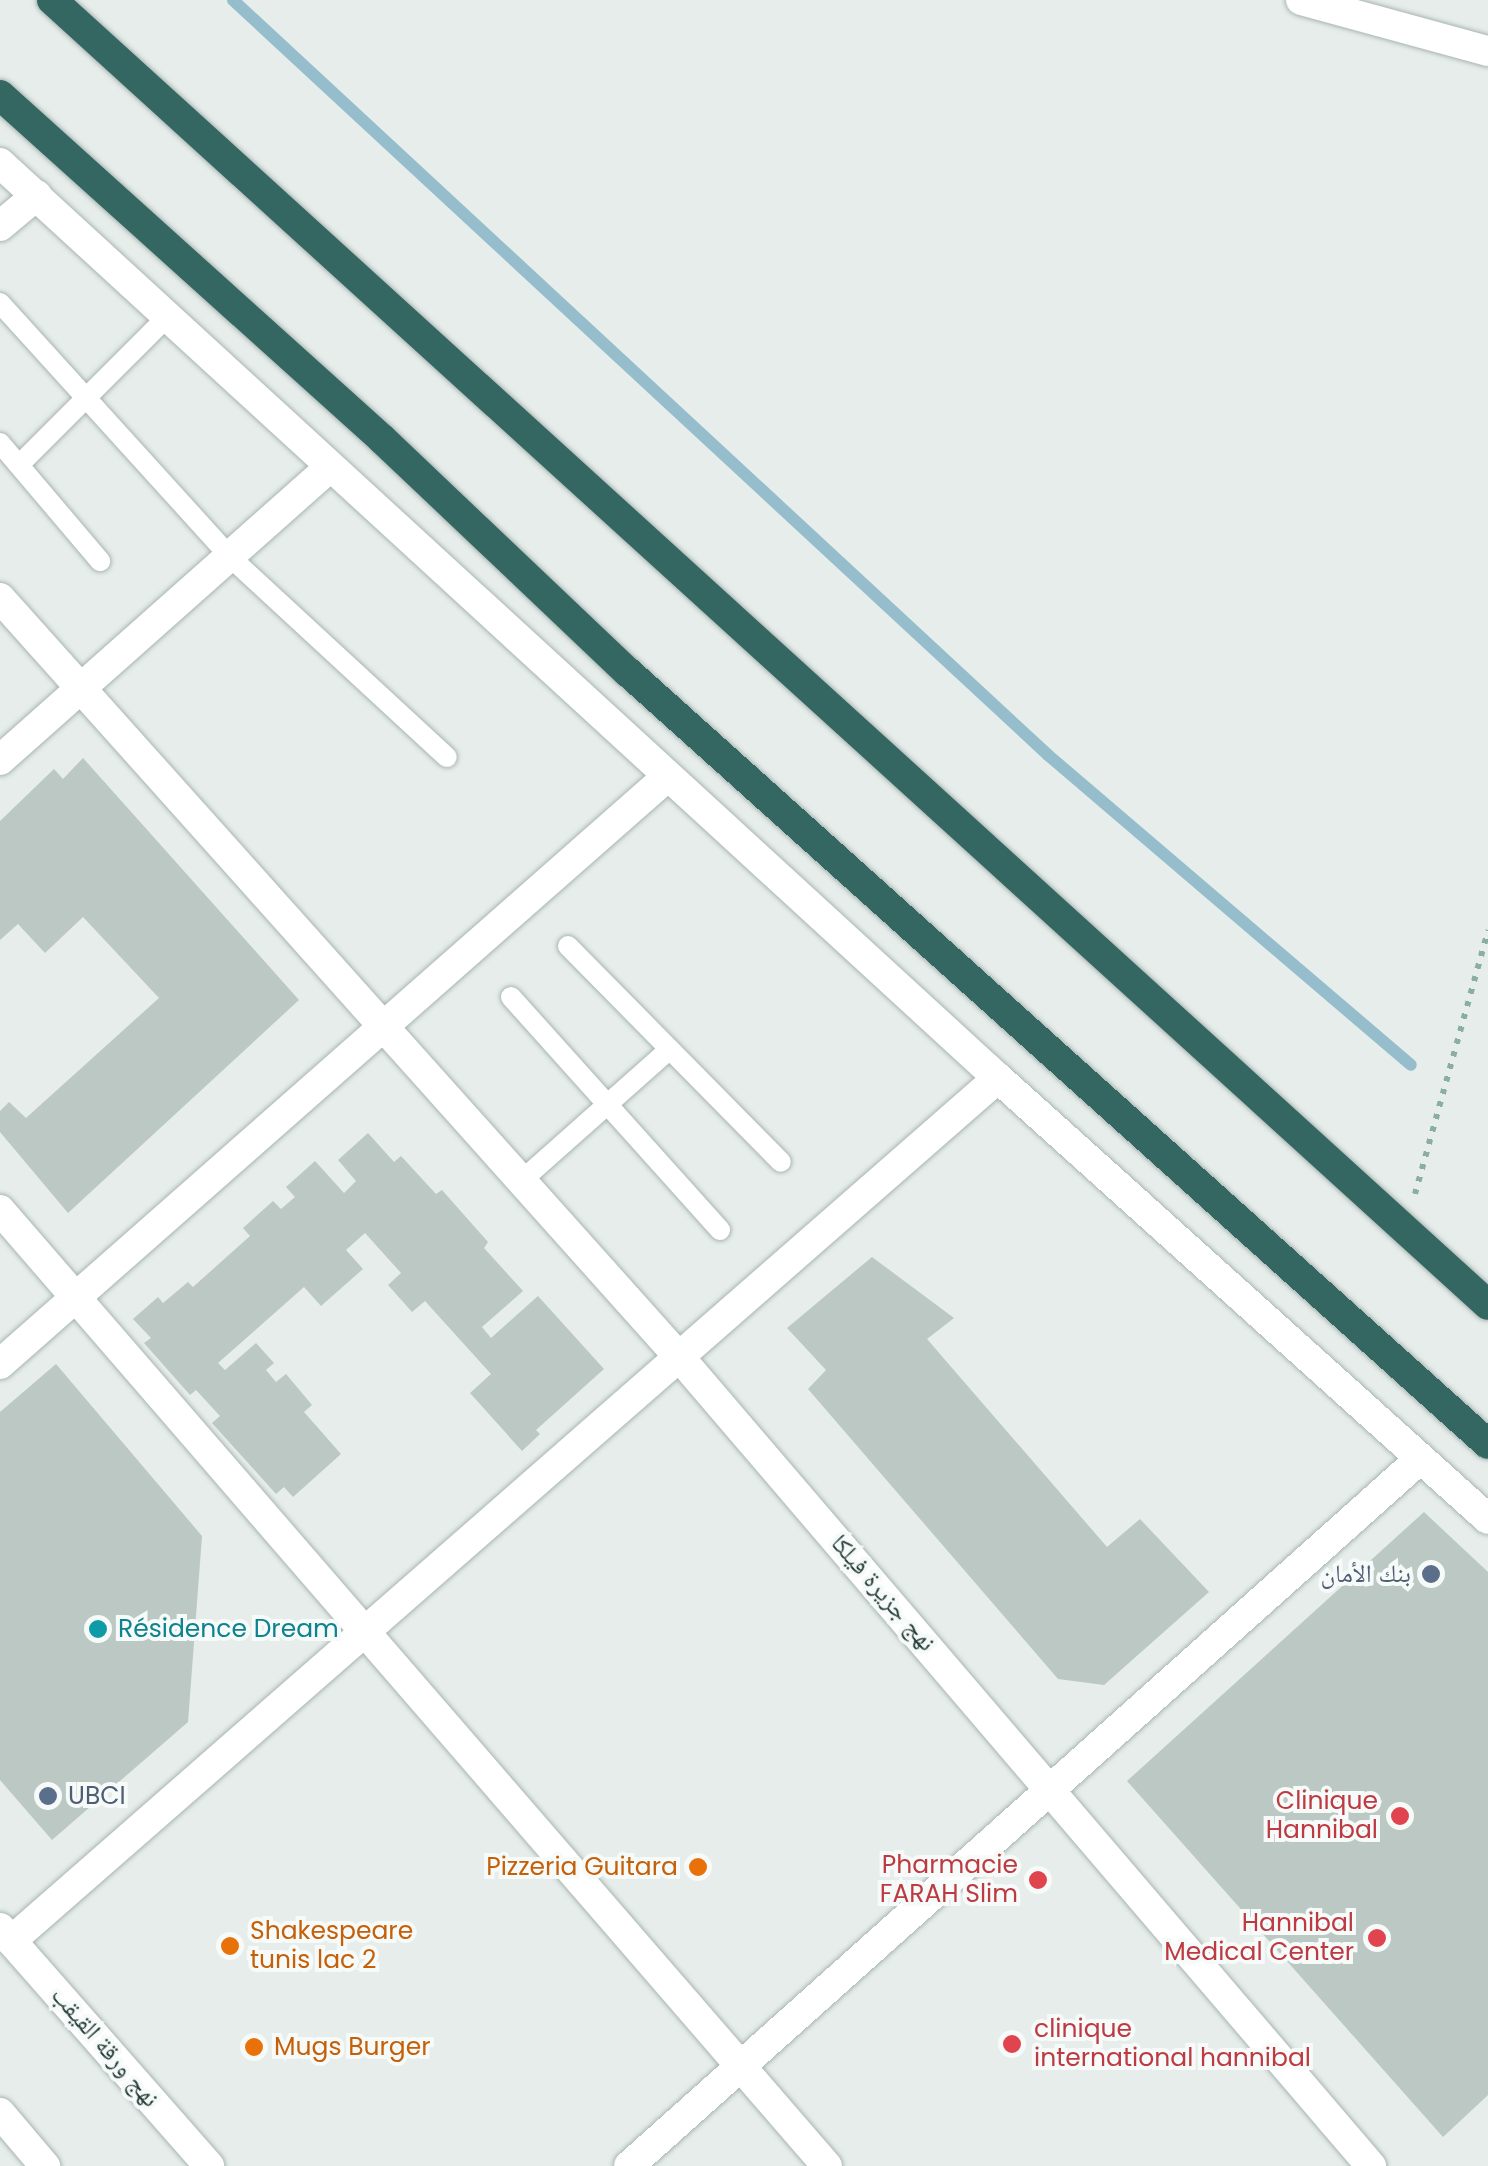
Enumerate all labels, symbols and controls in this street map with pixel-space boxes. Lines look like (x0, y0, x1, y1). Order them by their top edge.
street label: نهج جزيرة فيلكا (824, 1529, 942, 1657)
place label: بنك الأمان (1320, 1559, 1411, 1589)
marker: بنك الأمان (1420, 1563, 1442, 1585)
place label: Résidence Dream (118, 1614, 339, 1644)
marker: Résidence Dream (87, 1618, 109, 1640)
place label: UBCI (68, 1781, 126, 1811)
marker: UBCI (37, 1785, 59, 1807)
place label: Clinique Hannibal (1266, 1787, 1378, 1846)
marker: Clinique Hannibal (1387, 1803, 1413, 1829)
place label: Pharmacie FARAH Slim (880, 1851, 1018, 1910)
place label: Pizzeria Guitara (486, 1852, 678, 1882)
marker: Pizzeria Guitara (687, 1856, 709, 1878)
marker: Pharmacie FARAH Slim (1027, 1869, 1049, 1891)
place label: Hannibal Medical Center (1164, 1909, 1354, 1968)
place label: Shakespeare tunis lac 2 (250, 1917, 413, 1976)
marker: Hannibal Medical Center (1364, 1925, 1390, 1951)
marker: Shakespeare tunis lac 2 (219, 1935, 241, 1957)
street label: نهج ورقة القيقب (45, 1981, 165, 2113)
place label: clinique international hannibal (1034, 2015, 1311, 2074)
marker: clinique international hannibal (999, 2031, 1025, 2057)
place label: Mugs Burger (274, 2032, 431, 2062)
marker: Mugs Burger (243, 2036, 265, 2058)

